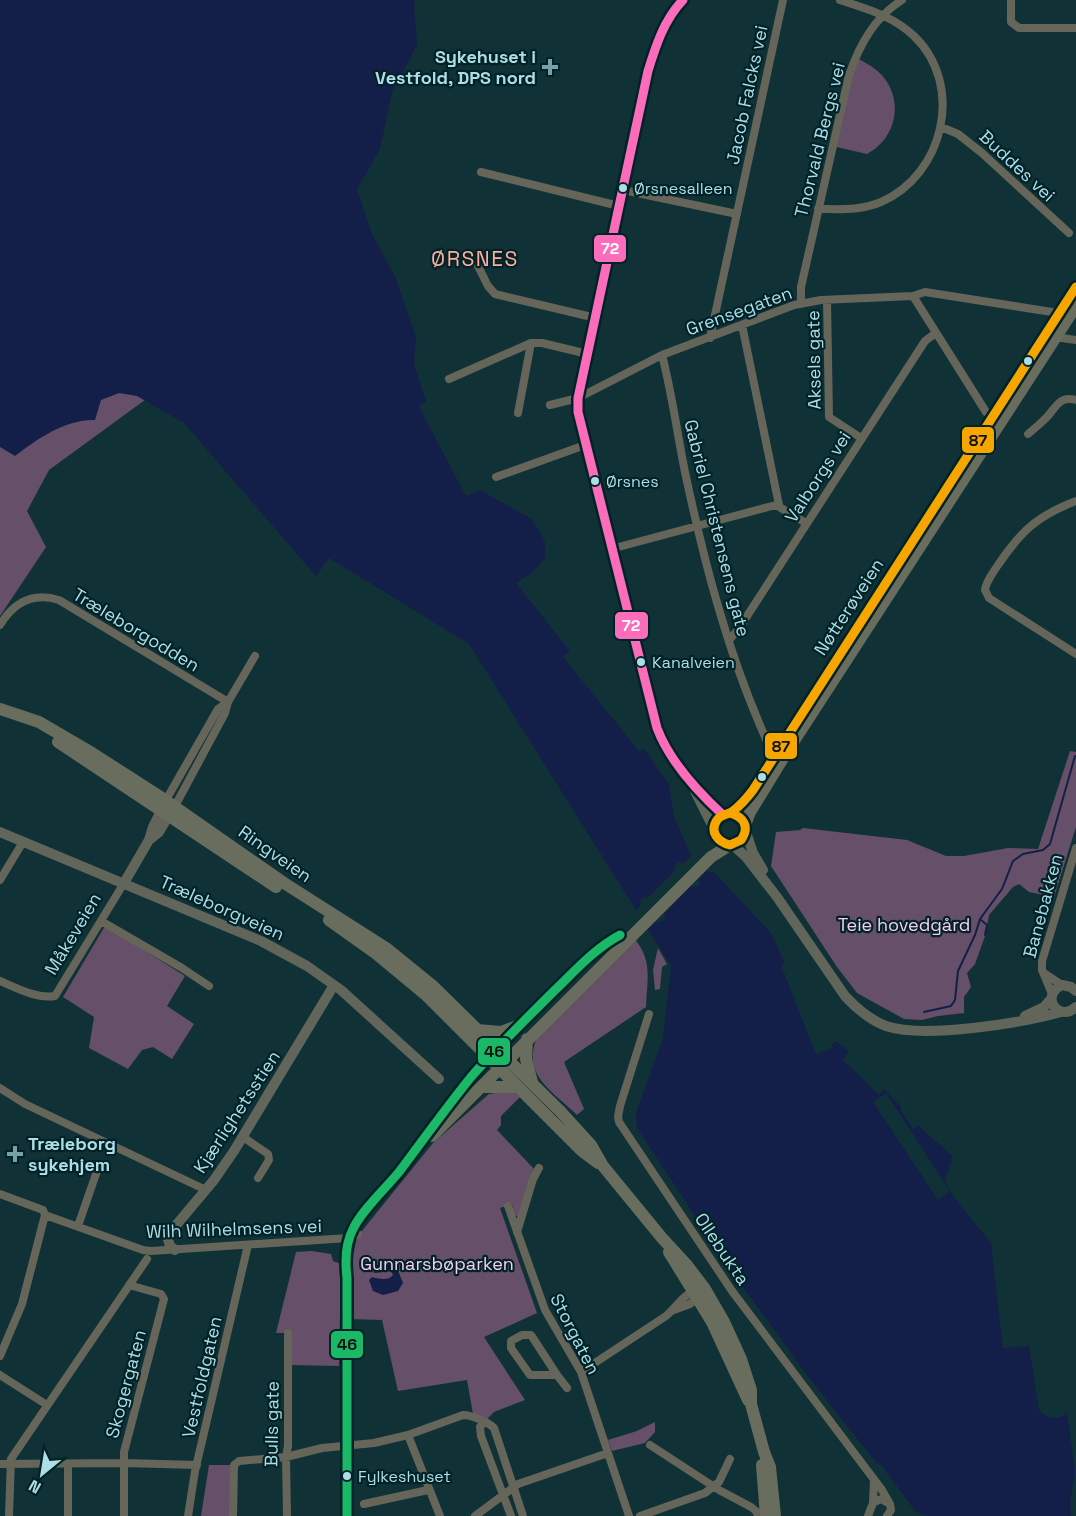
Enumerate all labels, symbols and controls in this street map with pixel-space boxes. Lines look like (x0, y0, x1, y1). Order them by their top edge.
street label: Jacob Falcks vei (721, 23, 772, 167)
place label: Sykehuset i Vestfold, DPS nord (375, 45, 536, 89)
marker: Sykehuset i Vestfold, DPS nord (541, 58, 559, 76)
street label: Thorvald Bergs vei (789, 60, 850, 220)
street label: Buddes vei (975, 125, 1060, 207)
place label: Ørsnesalleen (634, 178, 732, 199)
marker: Ørsnesalleen (617, 182, 629, 194)
line badge: 72 (593, 234, 627, 263)
text: 72 (601, 238, 619, 259)
district label: ØRSNES (431, 245, 519, 272)
street label: Grensegaten (683, 281, 795, 340)
street label: Aksels gate (801, 310, 826, 410)
unlabelled marker (1022, 355, 1034, 367)
street label: Gabriel Christensens gate (679, 417, 756, 639)
line badge: 87 (961, 426, 995, 454)
street label: Valborgs vei (779, 427, 856, 527)
text: 87 (969, 430, 987, 451)
place label: Ørsnes (606, 471, 659, 492)
marker: Ørsnes (589, 475, 601, 487)
street label: Nøtterøveien (809, 554, 888, 660)
street label: Træleborgodden (69, 583, 204, 677)
line badge: 72 (614, 611, 649, 640)
text: 72 (622, 615, 640, 636)
place label: Kanalveien (652, 652, 735, 673)
marker: Kanalveien (635, 656, 647, 668)
line badge: 87 (764, 732, 798, 760)
text: 87 (772, 736, 790, 757)
unlabelled marker (756, 771, 768, 783)
street label: Ringveien (234, 820, 316, 887)
street label: Banebakken (1018, 851, 1067, 960)
street label: Træleborgveien (156, 870, 288, 945)
street label: Måkeveien (39, 889, 106, 979)
park label: Teie hovedgård (838, 913, 970, 936)
line badge: 46 (477, 1037, 511, 1066)
text: 46 (484, 1041, 504, 1062)
street label: Kjærlighetsstien (188, 1046, 285, 1178)
place label: Træleborg sykehjem (28, 1132, 116, 1176)
marker: Træleborg sykehjem (6, 1145, 24, 1163)
street label: Ollebukta (690, 1208, 755, 1289)
street label: Wilh Wilhelmsens vei (146, 1214, 322, 1243)
park label: Gunnarsbøparken (360, 1252, 514, 1275)
street label: Storgaten (545, 1290, 606, 1378)
street label: Vestfoldgaten (176, 1314, 227, 1440)
street label: Skogergaten (100, 1327, 151, 1440)
line badge: 46 (330, 1330, 364, 1359)
text: 46 (337, 1334, 357, 1355)
street label: Bulls gate (259, 1381, 284, 1467)
north arrow (12, 1444, 72, 1504)
place label: Fylkeshuset (358, 1466, 451, 1487)
marker: Fylkeshuset (341, 1470, 353, 1482)
text: N (25, 1475, 45, 1498)

